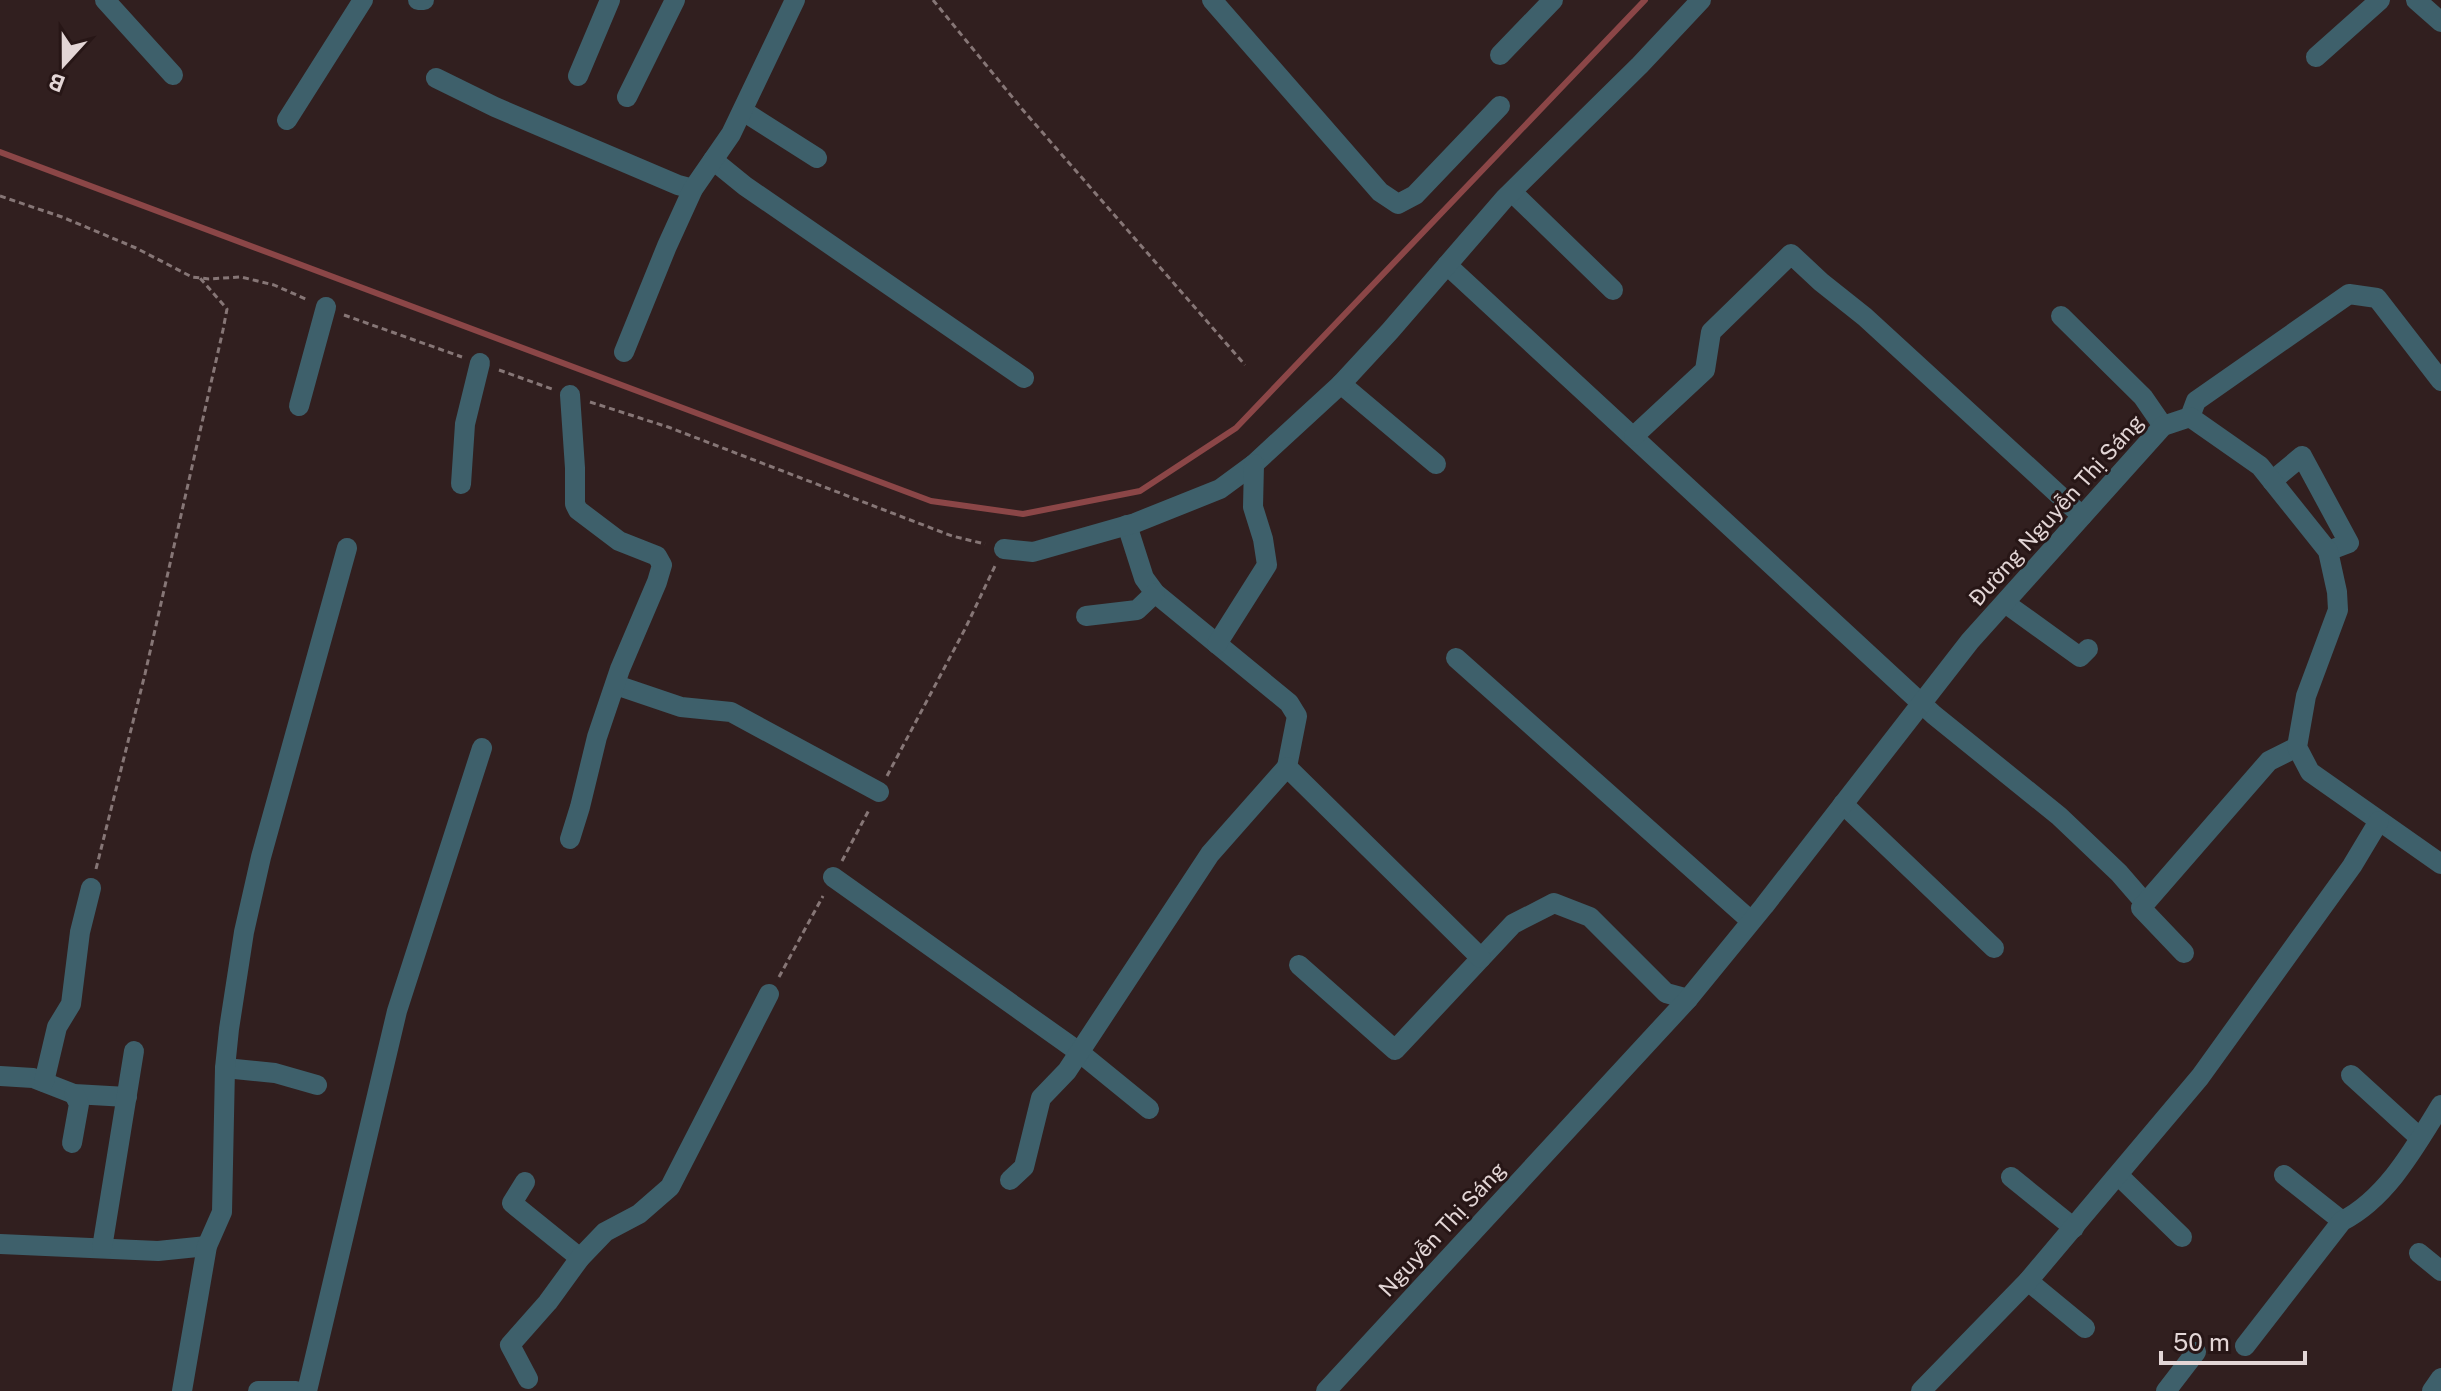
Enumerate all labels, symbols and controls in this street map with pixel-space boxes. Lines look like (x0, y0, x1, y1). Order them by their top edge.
north arrow (24, 24, 104, 104)
text: B (45, 68, 69, 98)
street label: Đường Nguyễn Thị Sáng (1963, 409, 2149, 611)
street label: Nguyễn Thị Sáng (1373, 1156, 1511, 1302)
scale bar (2161, 1315, 2305, 1365)
text: 50 m (2173, 1328, 2230, 1356)

